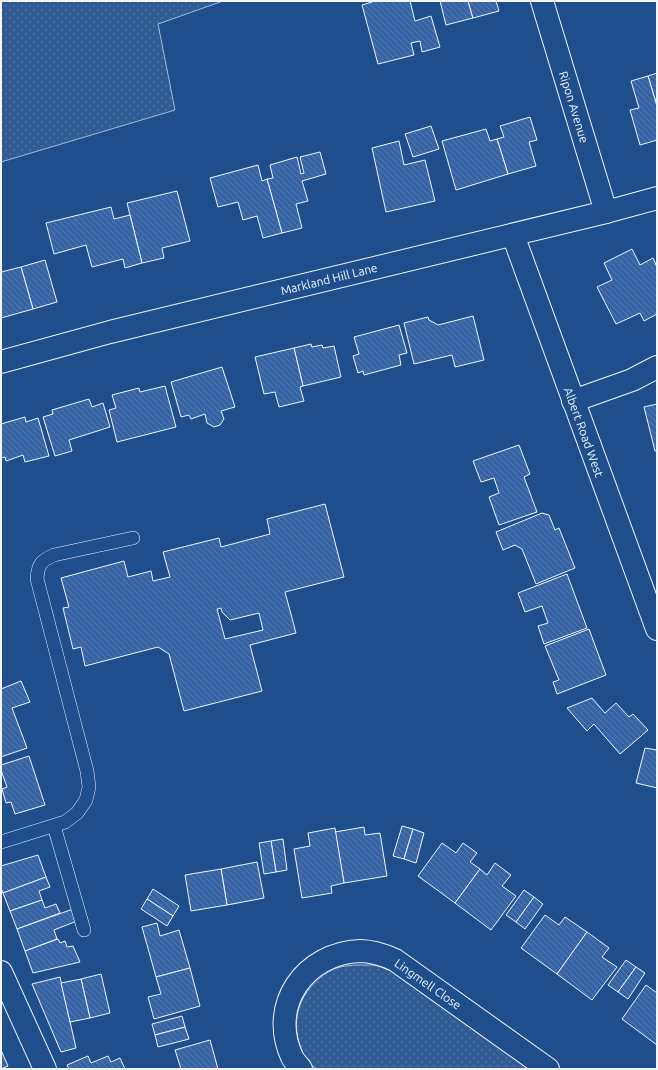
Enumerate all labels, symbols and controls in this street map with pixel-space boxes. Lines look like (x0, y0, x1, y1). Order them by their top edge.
street label: Ripon Avenue (557, 69, 591, 145)
street label: Markland Hill Lane (279, 261, 379, 297)
street label: Albert Road West (562, 385, 606, 479)
street label: Lingmell Close (392, 956, 464, 1012)

